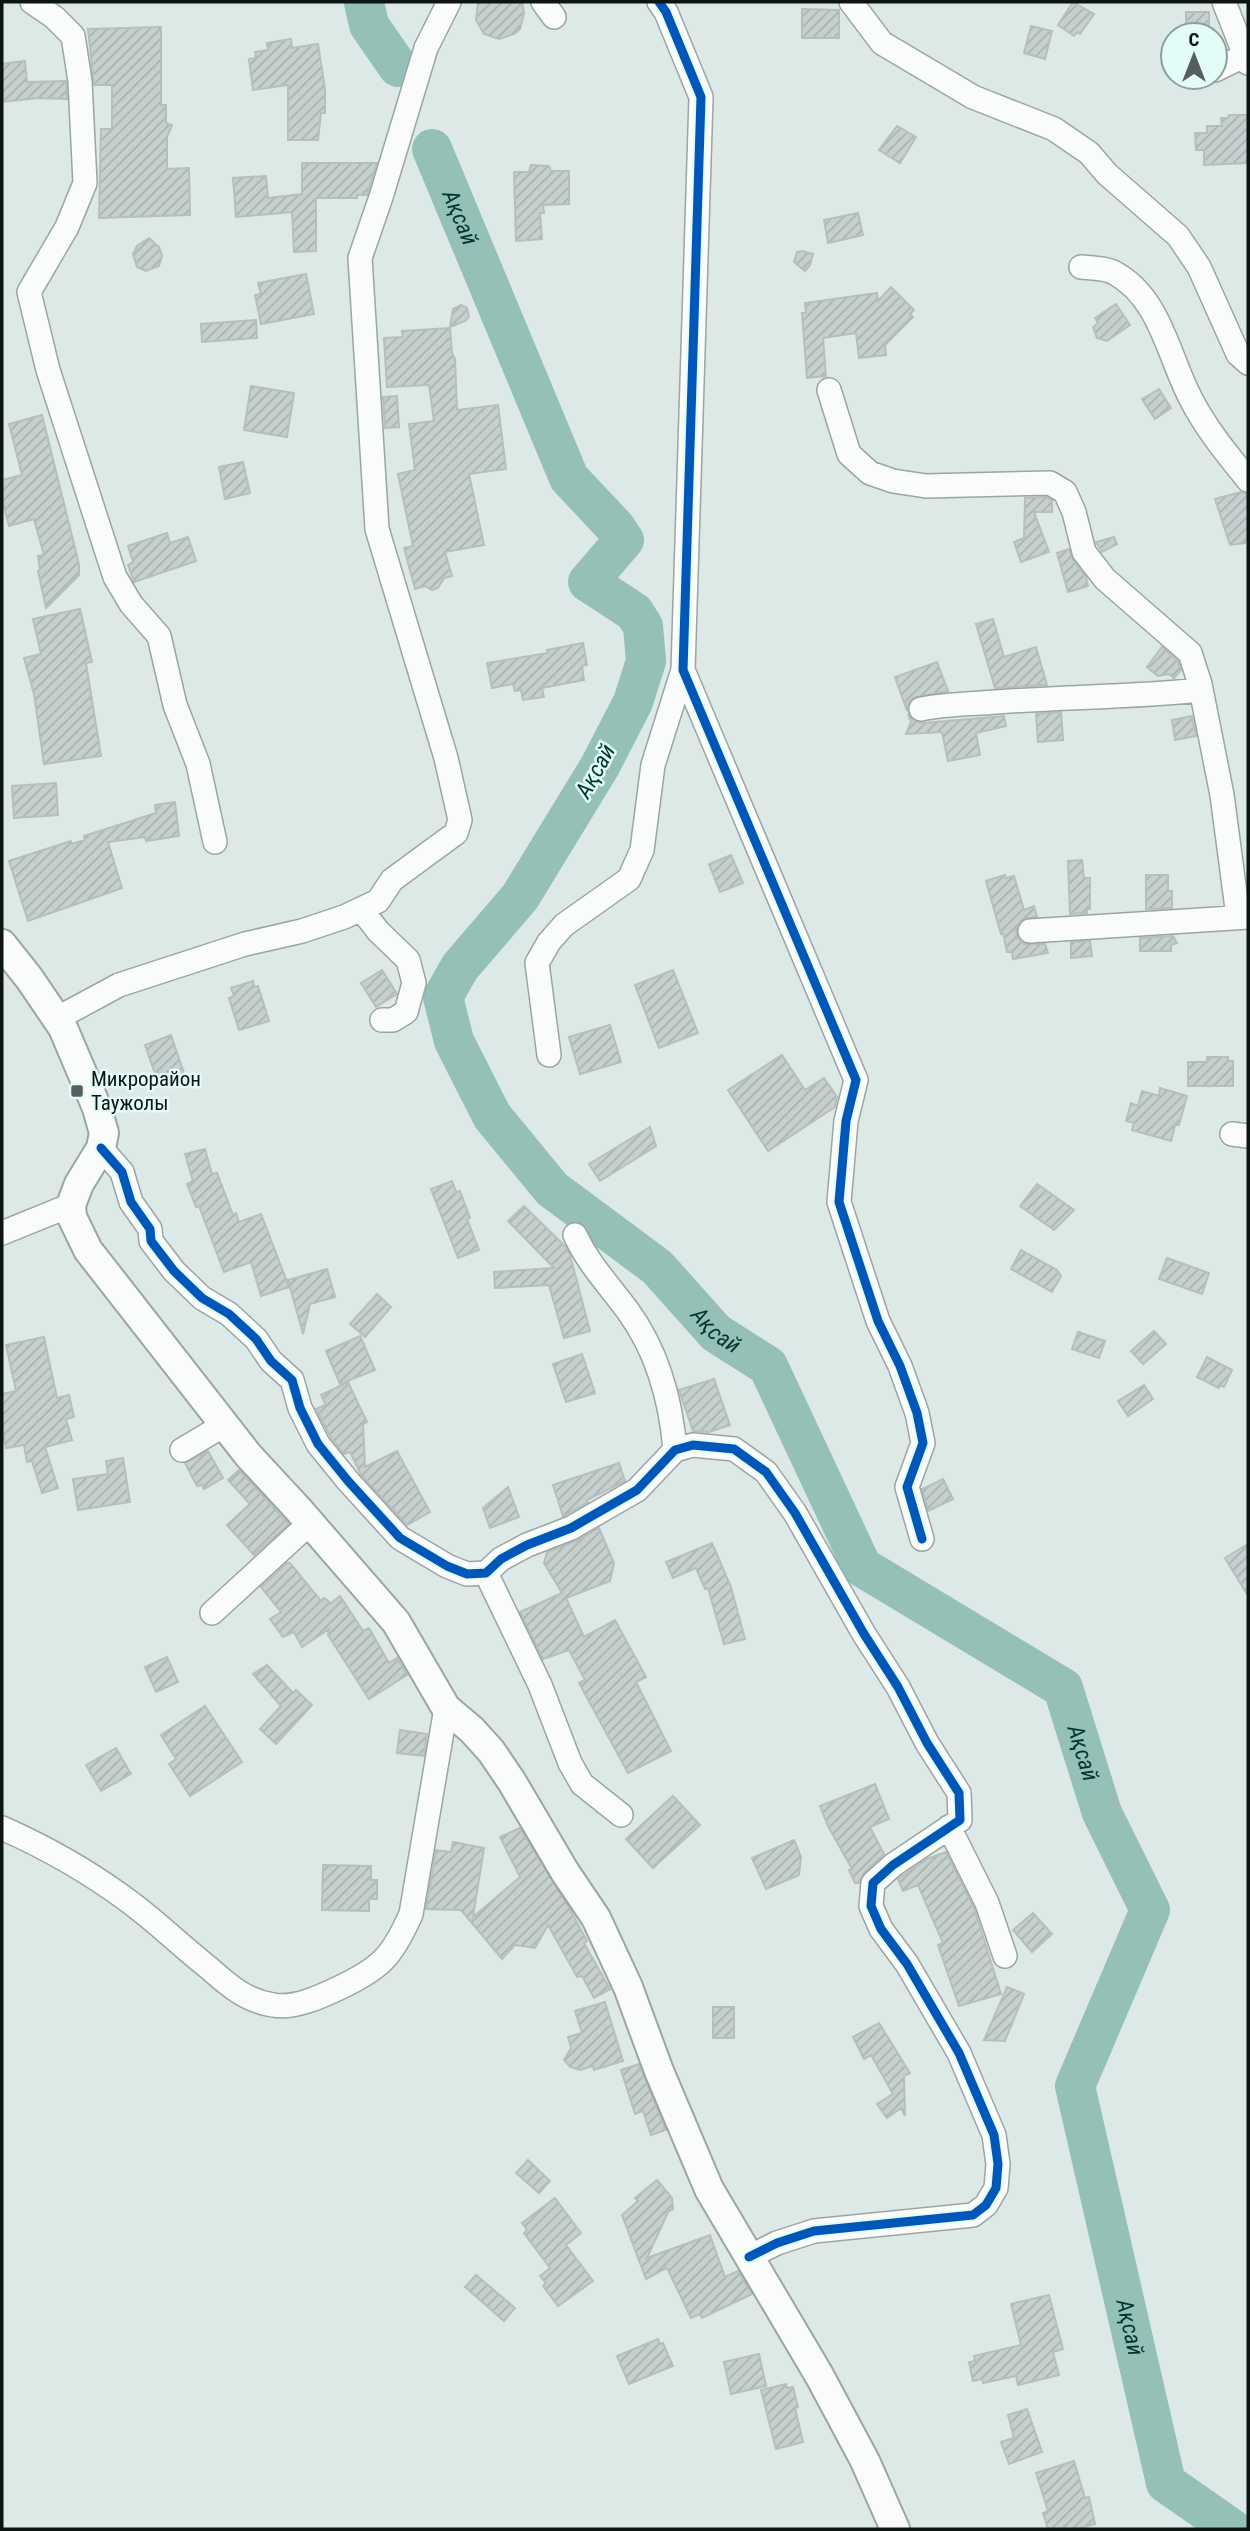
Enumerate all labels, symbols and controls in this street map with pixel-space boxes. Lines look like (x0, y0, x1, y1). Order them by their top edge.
north arrow (1159, 21, 1229, 91)
text: С (1189, 28, 1200, 51)
water label: Ақсай (436, 185, 483, 249)
water label: Ақсай (569, 740, 621, 804)
place label: Микрорайон Таужолы (91, 1067, 201, 1115)
marker: Микрорайон Таужолы (69, 1083, 85, 1099)
water label: Ақсай (685, 1301, 745, 1359)
water label: Ақсай (1061, 1721, 1104, 1784)
water label: Ақсай (1110, 2296, 1149, 2358)

